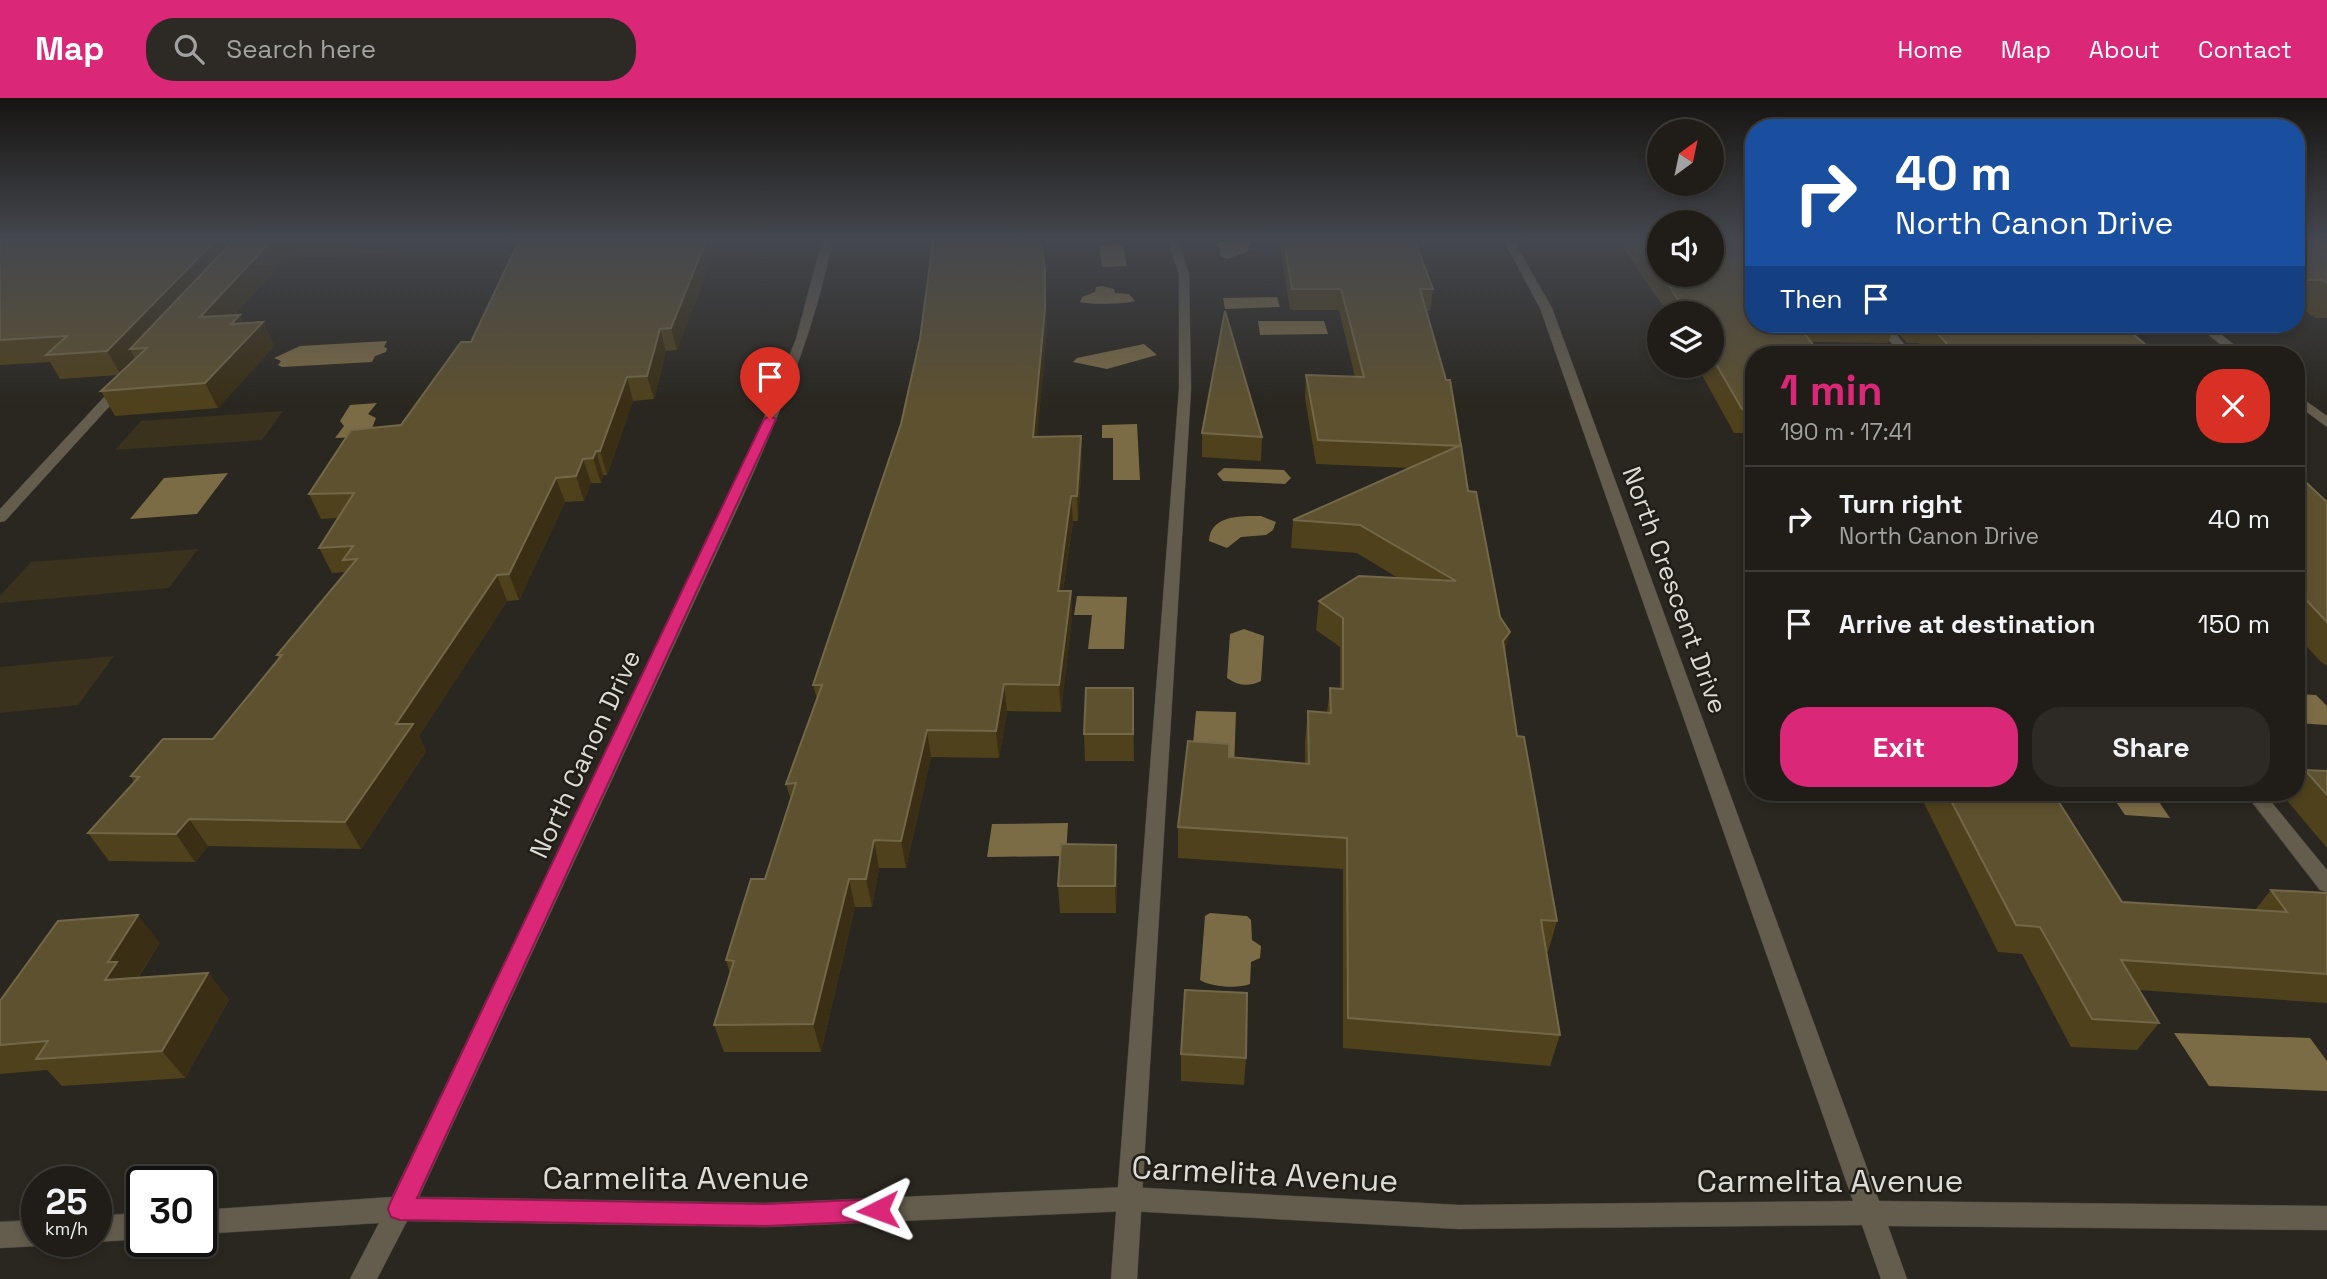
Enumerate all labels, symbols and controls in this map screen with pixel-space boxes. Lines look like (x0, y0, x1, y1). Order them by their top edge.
search box (146, 18, 636, 81)
text: Map (35, 28, 104, 70)
icon: search (170, 30, 208, 68)
text: Search here (226, 32, 376, 66)
text: Home (1897, 34, 1963, 65)
text: Map (2001, 34, 2051, 65)
text: About (2089, 34, 2160, 65)
text: Contact (2198, 34, 2292, 65)
north arrow (1647, 119, 1724, 196)
map controls (1647, 119, 1724, 378)
text: 40 m (1895, 142, 2012, 204)
icon: right (1780, 147, 1871, 238)
text: North Canon Drive (1895, 203, 2173, 243)
button: sound (1647, 210, 1724, 287)
icon: arrive (1857, 280, 1895, 318)
text: Then (1780, 282, 1843, 316)
button: layers (1647, 301, 1724, 378)
pin (740, 347, 800, 419)
icon: arrive (751, 358, 789, 396)
text: 1 min (1780, 364, 1883, 417)
button: close (2196, 369, 2270, 443)
text: 190 m · 17:41 (1780, 417, 1912, 447)
street label: North Crescent Drive (1615, 462, 1735, 718)
text: Turn right (1839, 487, 1963, 521)
icon: right (1780, 500, 1818, 538)
text: 40 m (2208, 502, 2270, 536)
text: North Canon Drive (1839, 521, 2039, 551)
icon: arrive (1780, 605, 1818, 643)
text: Arrive at destination (1839, 607, 2096, 641)
text: 150 m (2198, 607, 2270, 641)
street label: North Canon Drive (522, 644, 648, 864)
button: Exit (1780, 707, 2018, 787)
button: Share (2032, 707, 2270, 787)
street label: Carmelita Avenue (1131, 1147, 1399, 1201)
street label: Carmelita Avenue (543, 1158, 810, 1198)
street label: Carmelita Avenue (1697, 1161, 1964, 1201)
speed limit sign: 30 (126, 1166, 217, 1257)
position arrow (841, 1173, 915, 1247)
text: 25 (46, 1180, 87, 1224)
text: km/h (45, 1217, 88, 1240)

